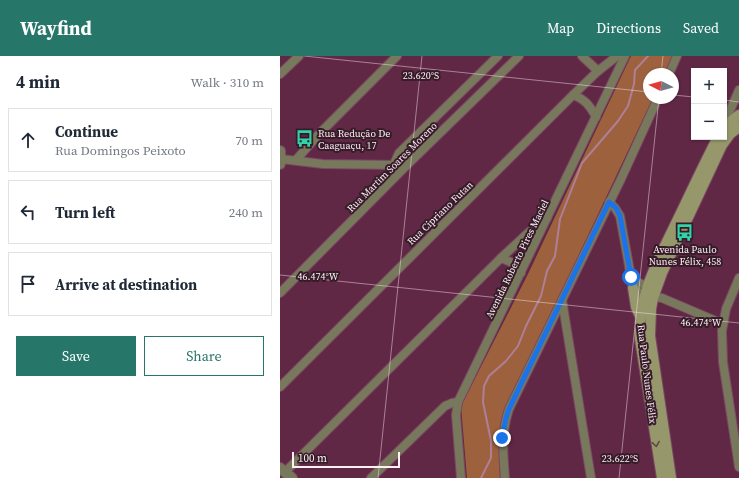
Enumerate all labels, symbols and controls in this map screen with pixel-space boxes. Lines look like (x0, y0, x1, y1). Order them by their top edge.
text: Wayfind (20, 15, 92, 41)
text: Map (547, 18, 574, 38)
text: Directions (596, 18, 661, 38)
text: Saved (683, 18, 719, 38)
north arrow (643, 68, 679, 104)
map controls (691, 68, 727, 140)
button: + (691, 68, 727, 104)
text: 23.620°S (403, 69, 439, 82)
text: 4 min (16, 70, 60, 94)
text: Walk · 310 m (191, 74, 264, 91)
button: − (691, 104, 727, 140)
street label: Rua Martim Soares Moreno (344, 119, 440, 215)
text: Continue (55, 121, 118, 142)
place label: Rua Redução De Caaguaçu, 17 (318, 127, 390, 152)
icon: ahead (17, 129, 39, 151)
bus stop icon: Rua Redução De Caaguaçu, 17 (295, 129, 315, 149)
text: 70 m (235, 132, 263, 149)
text: Rua Domingos Peixoto (55, 142, 186, 159)
street label: Rua Cipriano Futan (404, 178, 476, 248)
street label: Avenida Roberto Pires Maciel (482, 197, 552, 321)
icon: left (17, 201, 39, 223)
text: Turn left (55, 202, 115, 223)
text: 240 m (229, 204, 263, 221)
bus stop icon: Avenida Paulo Nunes Félix, 458 (675, 222, 695, 242)
place label: Avenida Paulo Nunes Félix, 458 (649, 243, 721, 268)
route start (622, 268, 640, 286)
text: 46.474°W (298, 270, 339, 283)
icon: arrive (17, 273, 39, 295)
text: Arrive at destination (55, 274, 197, 295)
text: 46.474°W (681, 316, 722, 329)
street label: Rua Paulo Nunes Félix (634, 324, 660, 425)
button: Save (16, 336, 136, 376)
button: Share (144, 336, 264, 376)
route end (493, 429, 511, 447)
one-way arrow (651, 441, 660, 447)
scale bar (292, 450, 400, 469)
text: 100 m (298, 451, 327, 466)
text: 23.622°S (602, 452, 638, 465)

